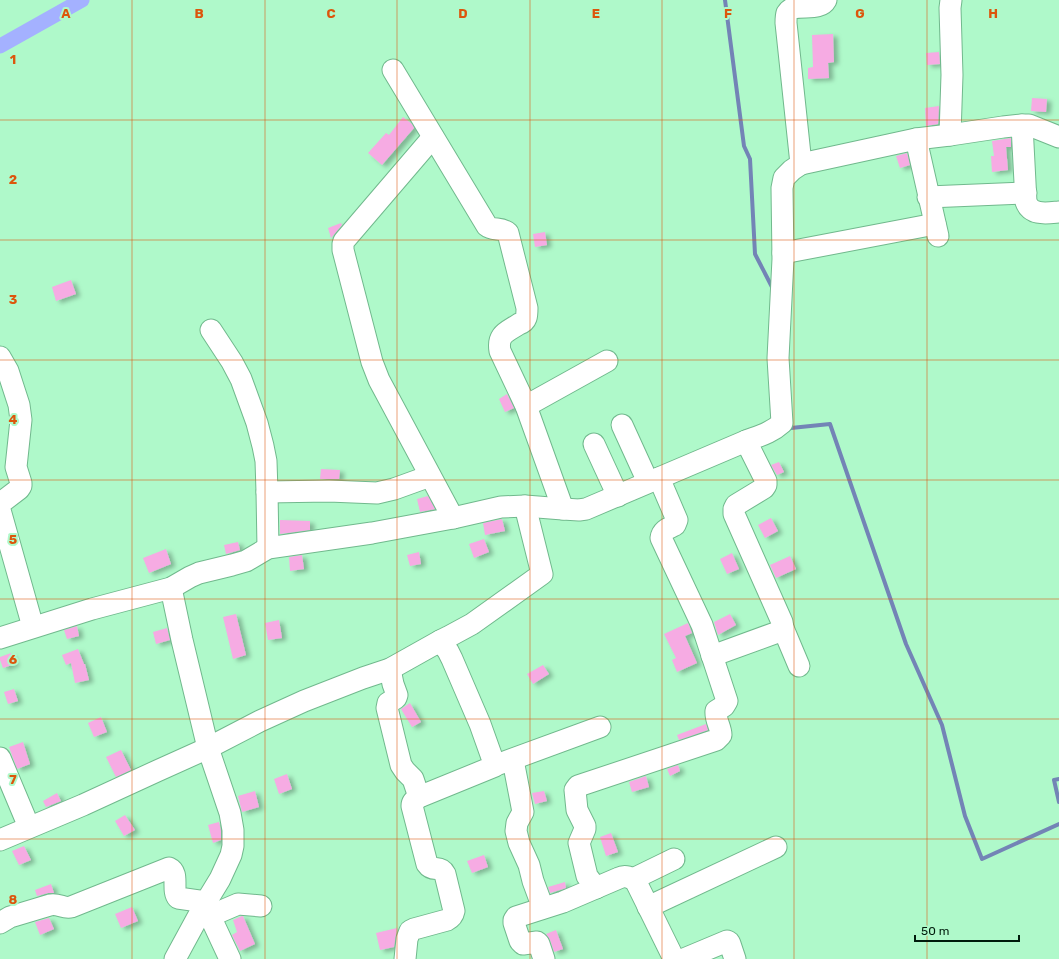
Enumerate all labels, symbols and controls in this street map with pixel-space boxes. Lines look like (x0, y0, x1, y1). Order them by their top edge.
text: A (61, 6, 71, 21)
text: B (194, 6, 204, 21)
text: C (326, 6, 336, 21)
text: D (458, 6, 468, 21)
text: E (592, 6, 600, 21)
text: F (724, 6, 732, 21)
text: G (855, 6, 865, 21)
text: H (988, 6, 998, 21)
text: 1 (10, 52, 16, 67)
text: 2 (9, 172, 17, 187)
text: 3 (9, 292, 18, 307)
text: 4 (9, 412, 18, 427)
text: 5 (9, 532, 17, 547)
text: 6 (9, 652, 18, 667)
text: 7 (9, 772, 17, 787)
text: 8 (9, 892, 18, 907)
scale bar (915, 917, 1019, 943)
text: 50 m (921, 924, 949, 938)

